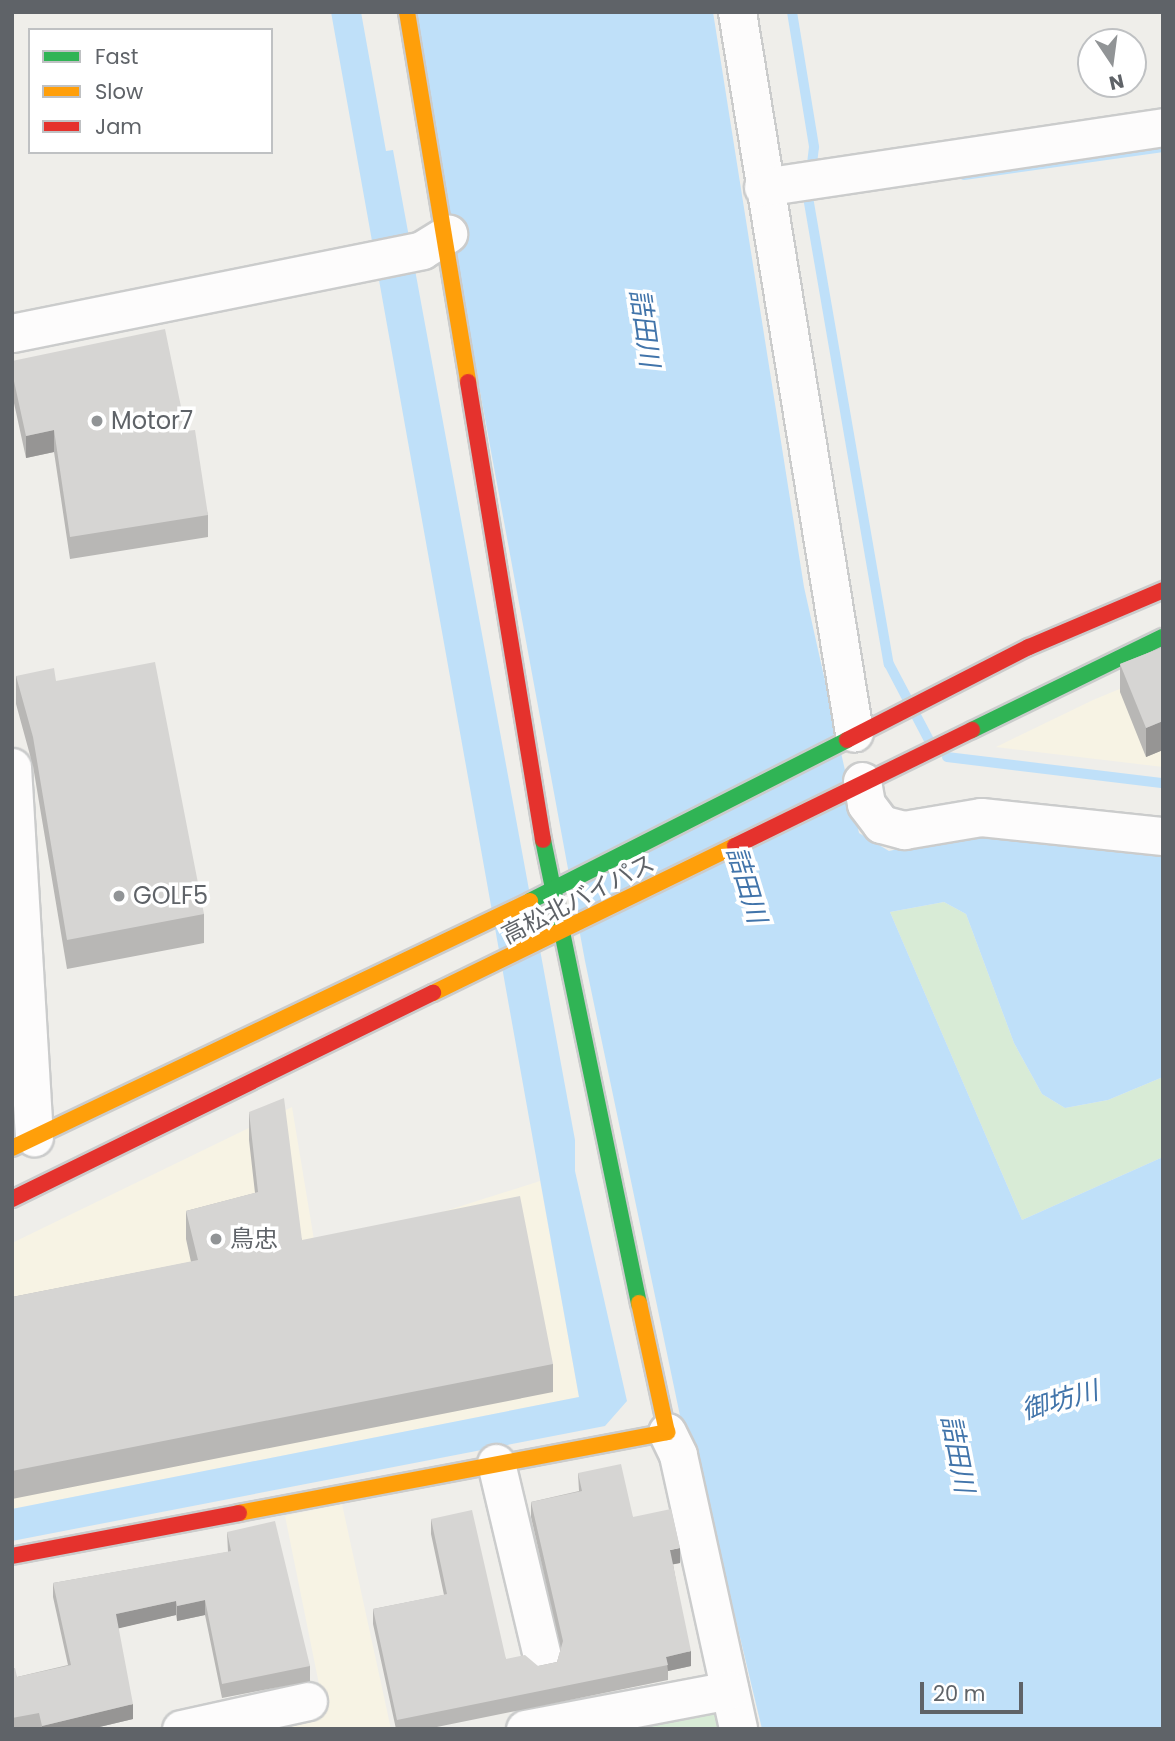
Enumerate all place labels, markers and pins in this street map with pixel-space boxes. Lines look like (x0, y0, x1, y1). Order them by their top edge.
place label: Motor7 (111, 407, 193, 435)
marker: Motor7 (89, 413, 105, 429)
place label: GOLF5 (133, 882, 208, 910)
marker: GOLF5 (111, 888, 127, 904)
place label: 鳥忠 (230, 1225, 278, 1253)
marker: 鳥忠 (208, 1231, 224, 1247)

